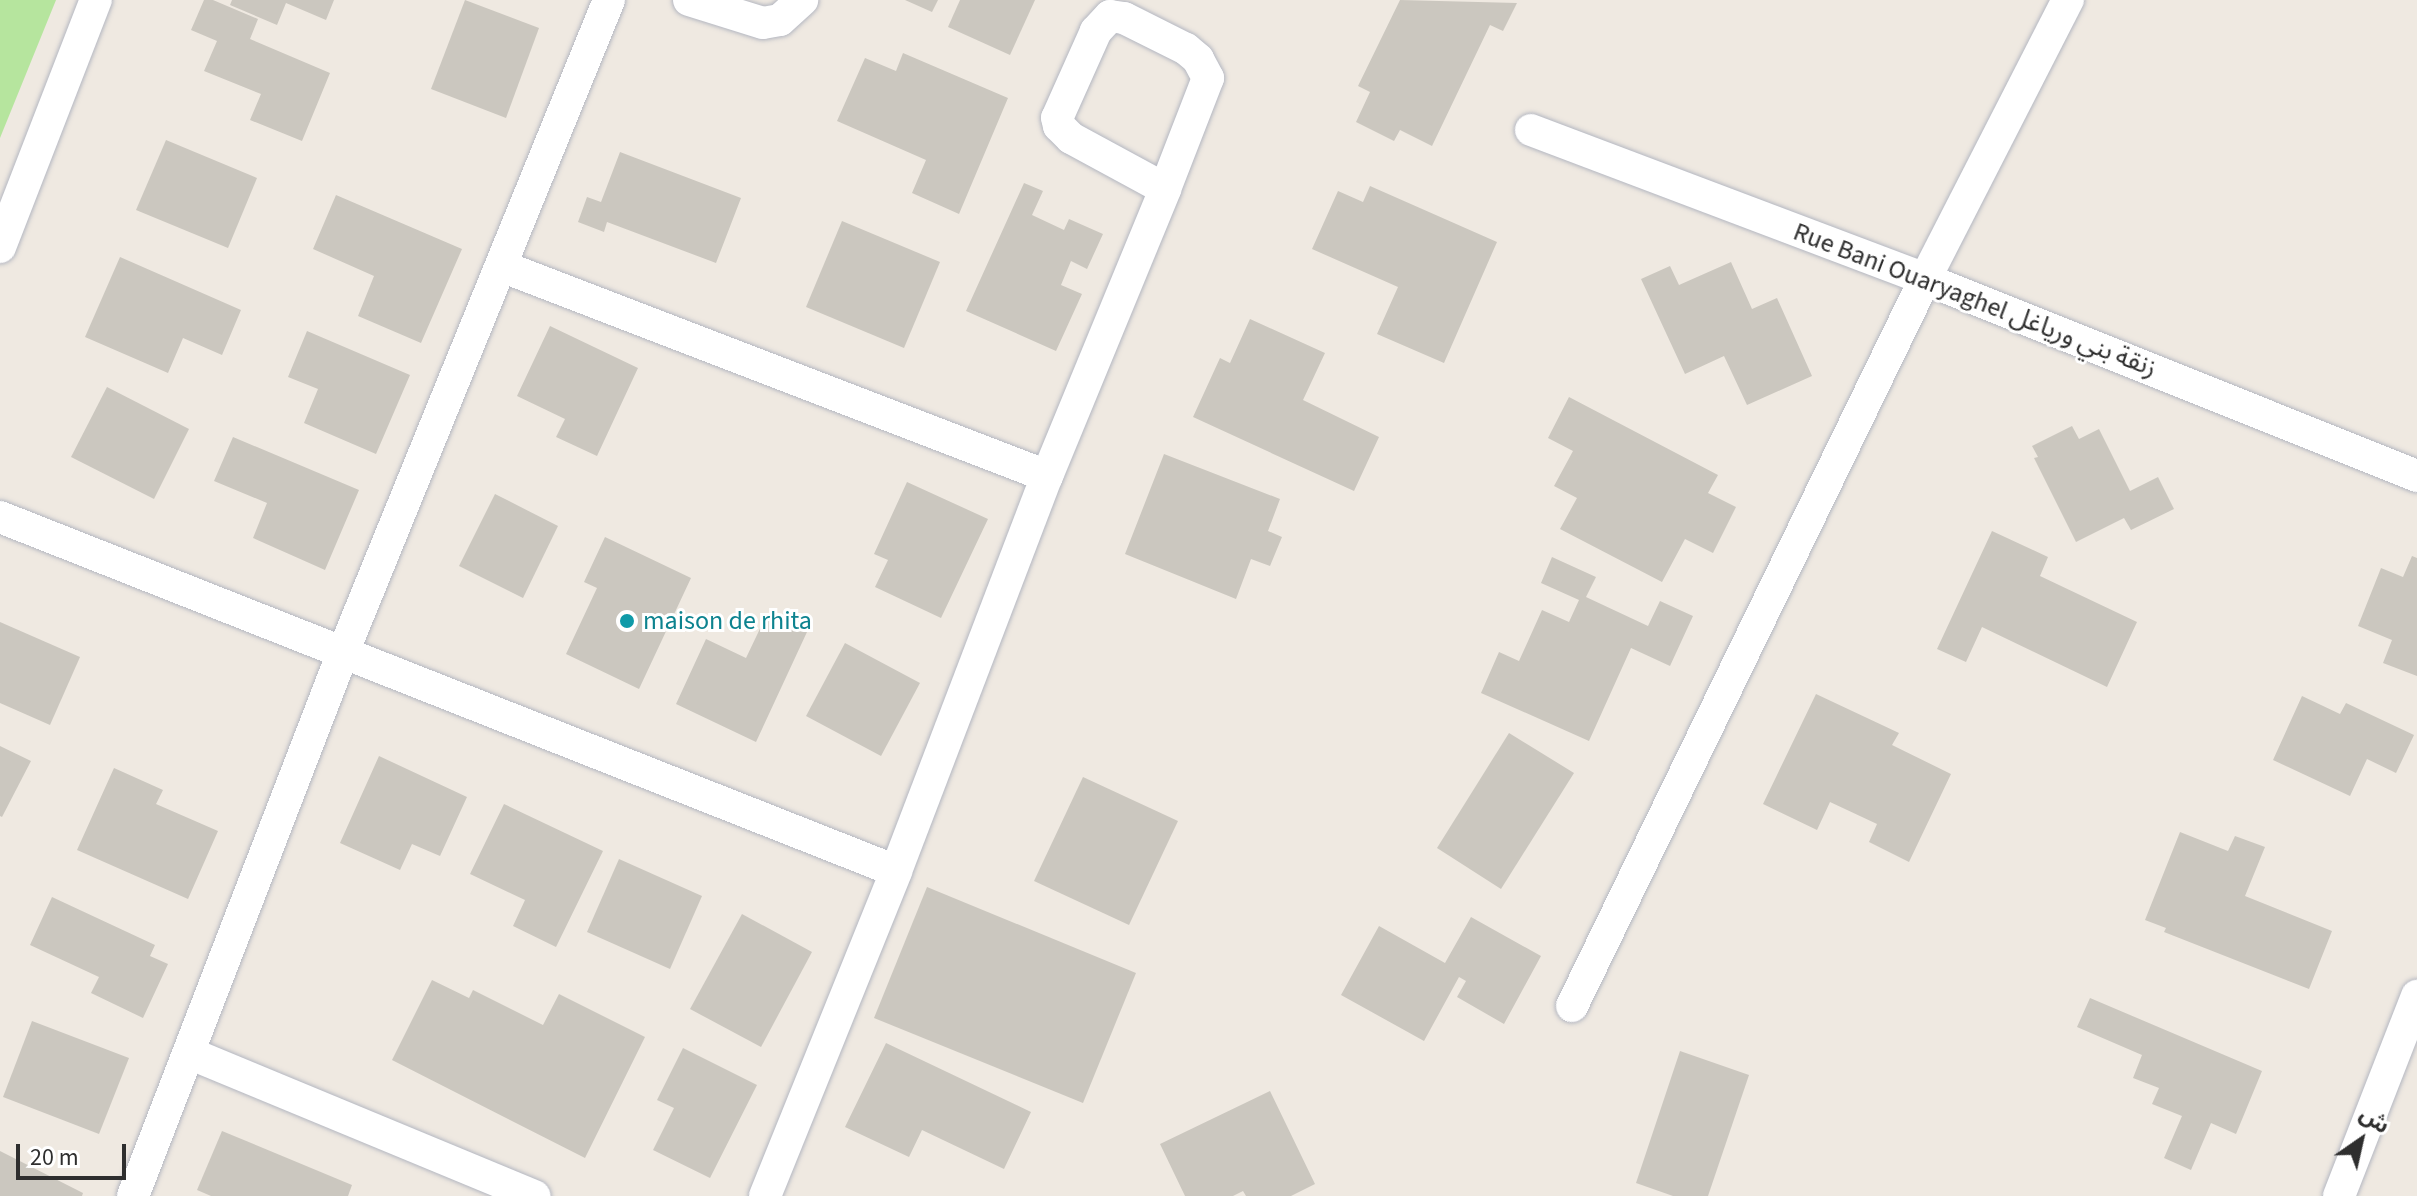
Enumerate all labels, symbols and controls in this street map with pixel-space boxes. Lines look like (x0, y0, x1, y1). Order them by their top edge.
street label: Rue Bani Ouaryaghel زنقة بني ورياغل (1789, 216, 2161, 384)
place label: maison de rhita (643, 605, 812, 637)
marker: maison de rhita (618, 612, 636, 630)
text: ش (2353, 1098, 2396, 1142)
north arrow (2321, 1100, 2401, 1180)
scale bar (20, 1128, 130, 1178)
text: 20 m (30, 1140, 79, 1175)

